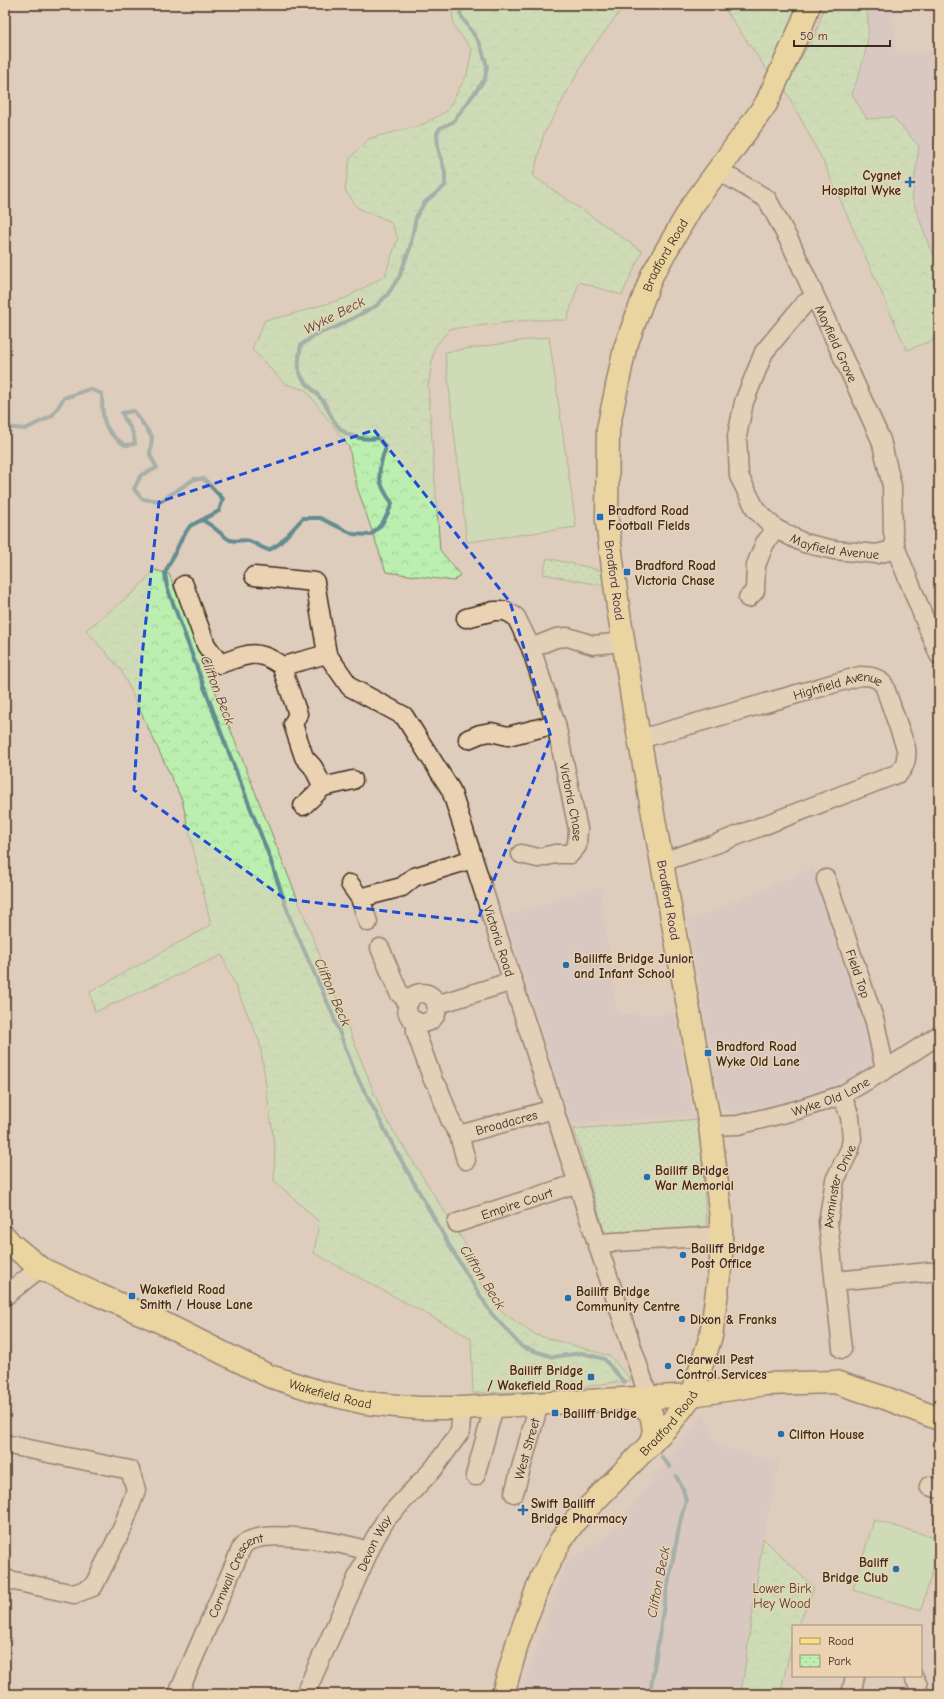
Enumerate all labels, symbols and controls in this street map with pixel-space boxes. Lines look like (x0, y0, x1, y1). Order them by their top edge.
scale bar (794, 22, 890, 48)
text: 50 m (800, 29, 828, 43)
place label: Cygnet Hospital Wyke (822, 168, 902, 198)
marker: Cygnet Hospital Wyke (904, 176, 916, 188)
street label: Bradford Road (640, 216, 691, 294)
water label: Wyke Beck (301, 293, 368, 338)
street label: Mayfield Grove (812, 303, 861, 385)
place label: Bradford Road Football Fields (608, 503, 690, 533)
marker: Bradford Road Football Fields (595, 512, 605, 522)
street label: Mayfield Avenue (788, 530, 880, 562)
street label: Bradford Road (601, 539, 628, 621)
place label: Bradford Road Victoria Chase (635, 558, 716, 588)
marker: Bradford Road Victoria Chase (622, 567, 632, 577)
water label: Clifton Beck (197, 653, 238, 727)
street label: Highfield Avenue (791, 669, 887, 703)
street label: Victoria Chase (556, 762, 585, 842)
street label: Bradford Road (654, 859, 683, 941)
street label: Victoria Road (481, 904, 518, 978)
street label: Field Top (843, 947, 873, 1000)
place label: Bailiffe Bridge Junior and Infant School (574, 951, 694, 981)
water label: Clifton Beck (311, 956, 355, 1029)
marker: Bailiffe Bridge Junior and Infant School (561, 960, 571, 970)
place label: Bradford Road Wyke Old Lane (716, 1039, 800, 1069)
marker: Bradford Road Wyke Old Lane (703, 1048, 713, 1058)
street label: Wyke Old Lane (790, 1074, 873, 1119)
street label: Broadacres (474, 1107, 539, 1138)
street label: Axminster Drive (821, 1143, 859, 1229)
place label: Bailiff Bridge War Memorial (655, 1163, 734, 1193)
marker: Bailiff Bridge War Memorial (642, 1172, 652, 1182)
street label: Empire Court (479, 1184, 556, 1223)
place label: Bailiff Bridge Post Office (691, 1241, 765, 1271)
water label: Clifton Beck (456, 1242, 509, 1313)
marker: Bailiff Bridge Post Office (678, 1250, 688, 1260)
place label: Wakefield Road Smith / House Lane (140, 1282, 253, 1312)
place label: Bailiff Bridge Community Centre (576, 1284, 680, 1314)
marker: Wakefield Road Smith / House Lane (127, 1291, 137, 1301)
marker: Bailiff Bridge Community Centre (563, 1293, 573, 1303)
place label: Dixon & Franks (690, 1312, 777, 1327)
marker: Dixon & Franks (677, 1314, 687, 1324)
place label: Clearwell Pest Control Services (676, 1352, 767, 1382)
marker: Clearwell Pest Control Services (663, 1361, 673, 1371)
place label: Bailiff Bridge / Wakefield Road (487, 1363, 584, 1393)
marker: Bailiff Bridge / Wakefield Road (586, 1372, 596, 1382)
street label: Wakefield Road (287, 1376, 372, 1411)
street label: Bradford Road (636, 1389, 701, 1459)
place label: Bailiff Bridge (563, 1406, 637, 1421)
marker: Bailiff Bridge (550, 1408, 560, 1418)
street label: West Street (511, 1415, 543, 1481)
place label: Clifton House (789, 1427, 865, 1442)
marker: Clifton House (776, 1429, 786, 1439)
place label: Swift Bailiff Bridge Pharmacy (531, 1496, 627, 1526)
marker: Swift Bailiff Bridge Pharmacy (518, 1505, 528, 1515)
street label: Devon Way (354, 1511, 394, 1574)
street label: Cornwall Crescent (205, 1530, 265, 1620)
water label: Clifton Beck (643, 1545, 674, 1619)
place label: Baliff Bridge Club (822, 1555, 889, 1585)
marker: Baliff Bridge Club (891, 1564, 901, 1574)
park label: Lower Birk Hey Wood (752, 1581, 812, 1611)
legend (792, 1625, 922, 1677)
text: Road (828, 1634, 854, 1648)
text: Park (828, 1654, 851, 1668)

